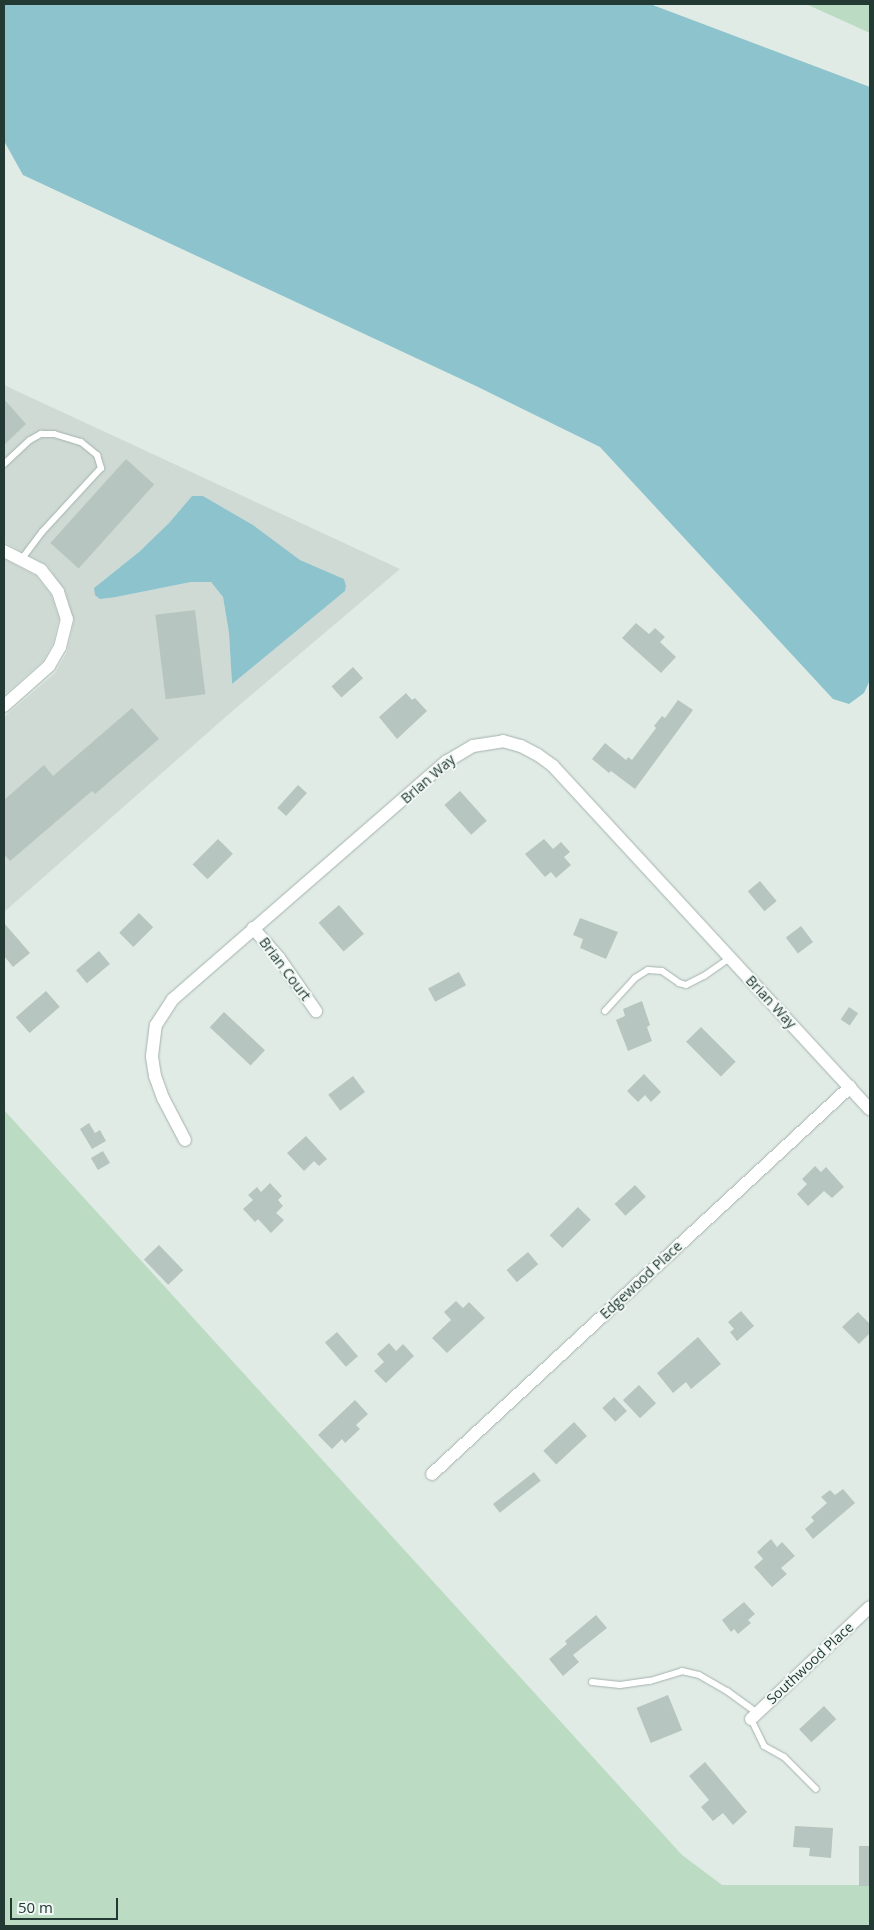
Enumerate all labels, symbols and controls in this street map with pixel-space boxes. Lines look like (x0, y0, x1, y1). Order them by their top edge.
street label: Brian Way (398, 751, 458, 807)
street label: Brian Court (256, 934, 314, 1004)
street label: Brian Way (742, 972, 800, 1032)
street label: Edgewood Place (597, 1238, 685, 1322)
street label: Southwood Place (763, 1619, 857, 1707)
scale bar (12, 1888, 120, 1920)
text: 50 m (18, 1897, 53, 1917)

